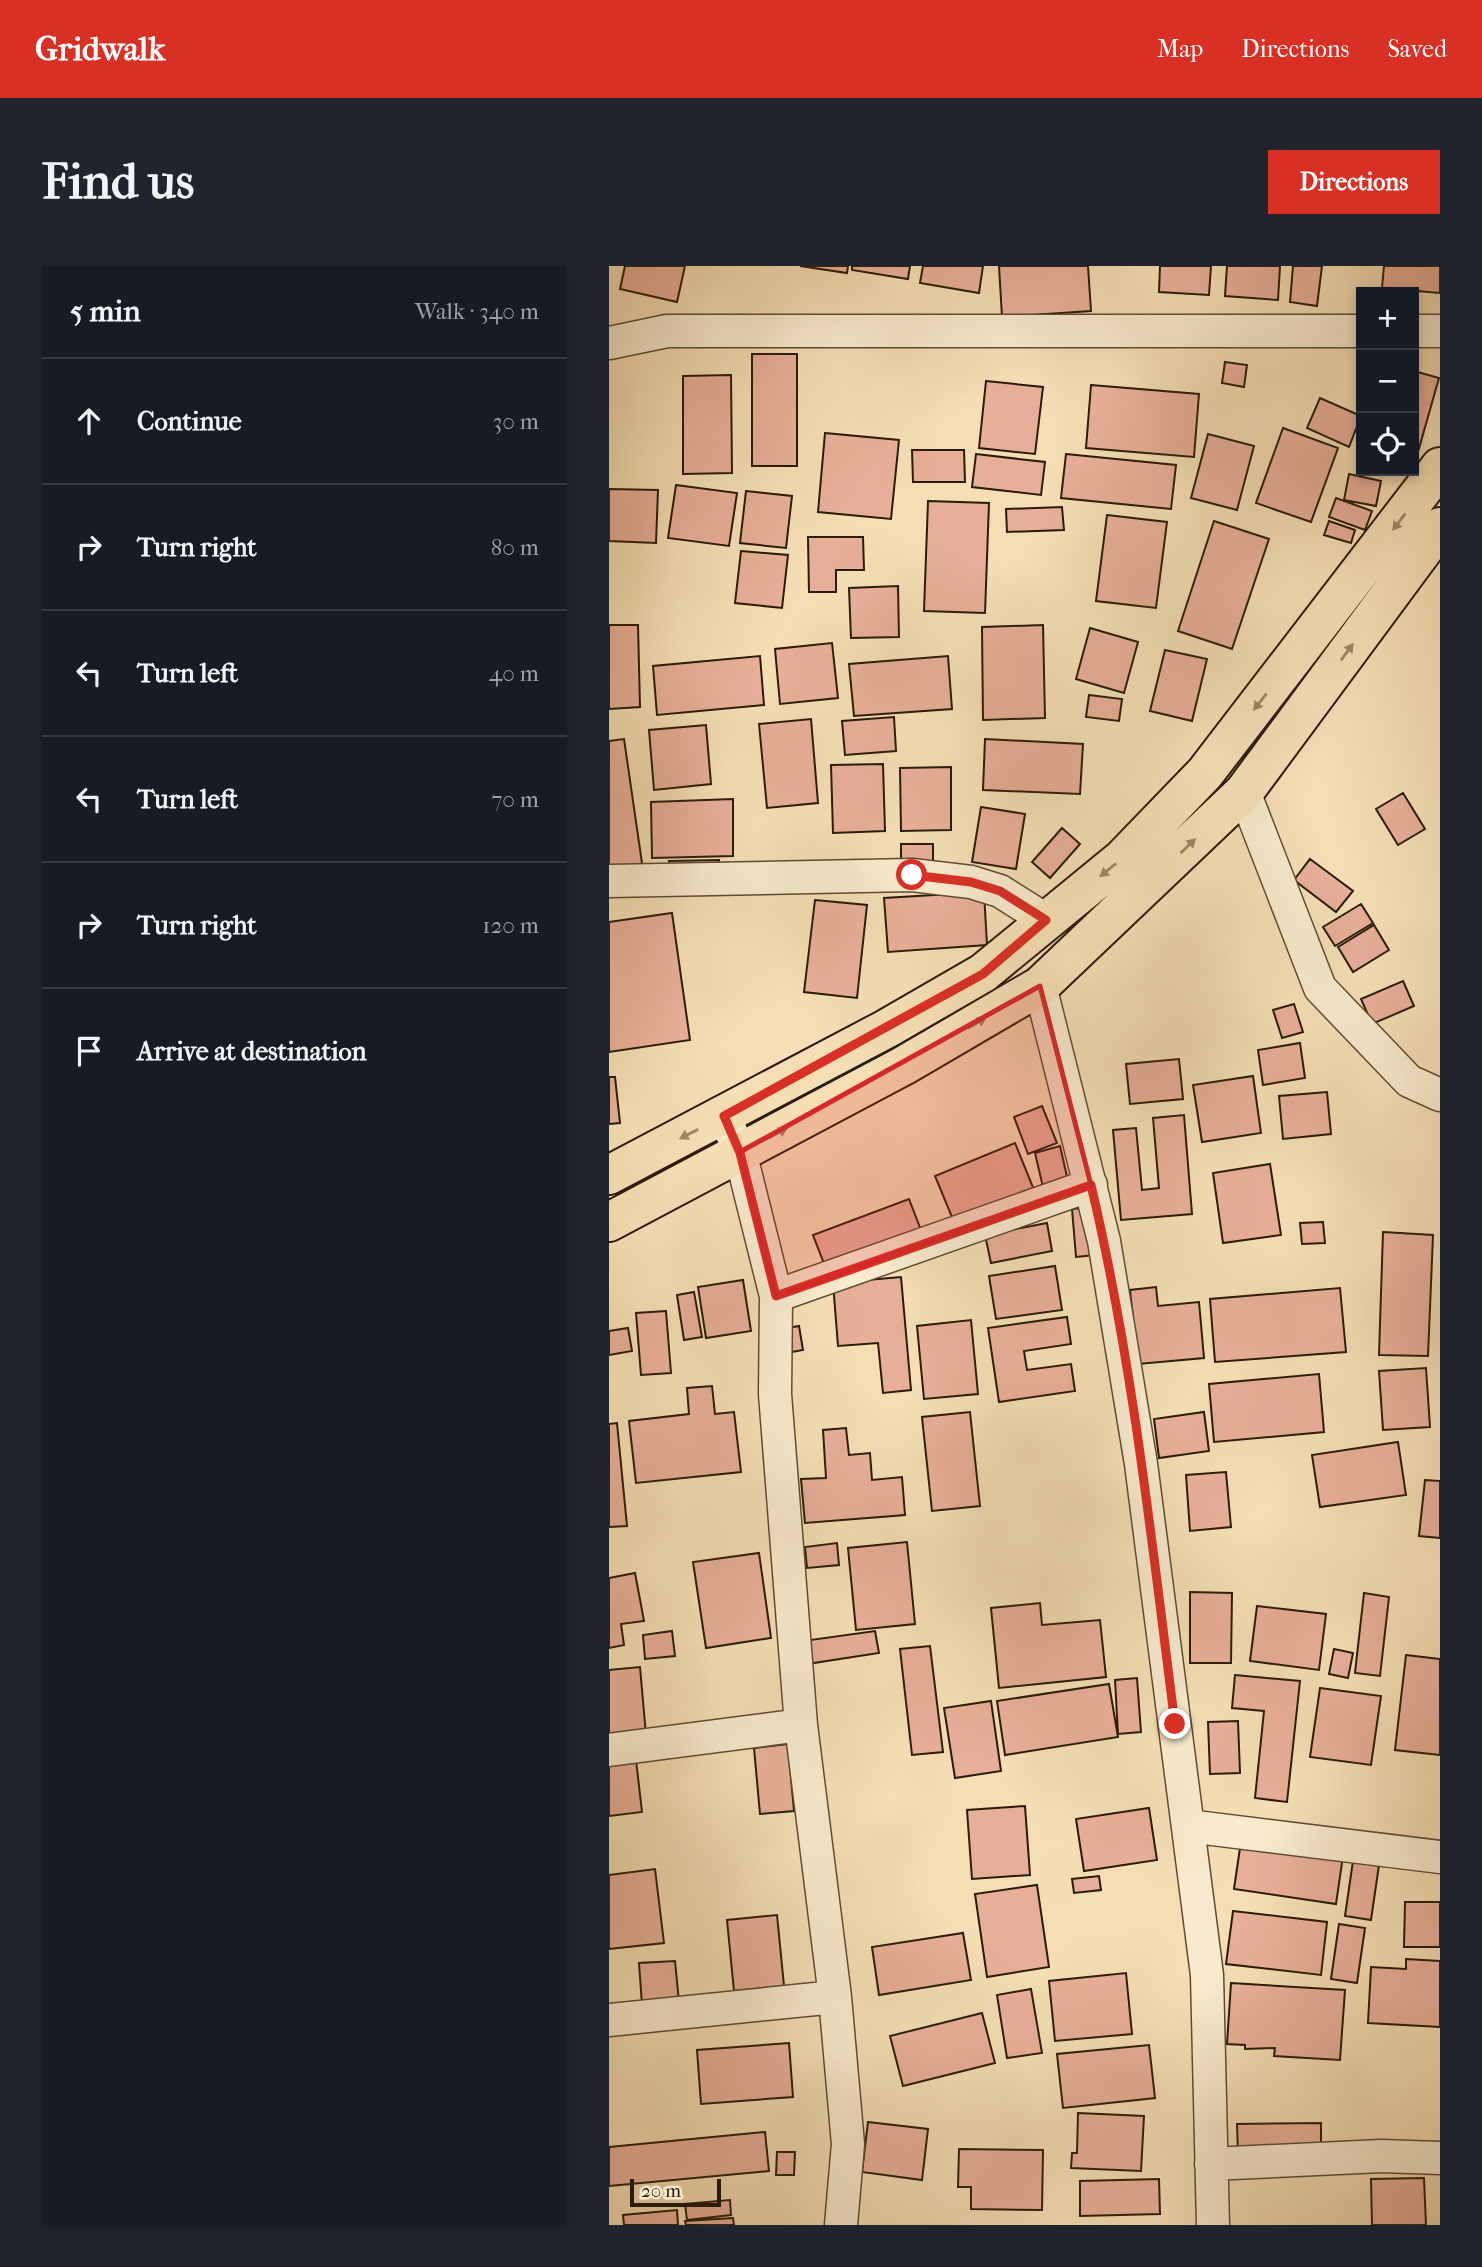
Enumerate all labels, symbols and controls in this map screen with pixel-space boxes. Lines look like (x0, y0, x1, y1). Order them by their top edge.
text: Gridwalk (35, 30, 165, 69)
text: Map (1157, 35, 1203, 63)
text: Directions (1241, 35, 1349, 63)
text: Saved (1387, 35, 1447, 63)
button: Directions (1268, 150, 1440, 214)
text: Find us (42, 153, 194, 211)
map controls (1356, 287, 1419, 476)
button: + (1356, 287, 1419, 350)
text: 5 min (70, 294, 141, 329)
text: Walk · 340 m (415, 298, 539, 325)
button: − (1356, 350, 1419, 413)
icon: ahead (70, 402, 108, 440)
text: Continue (137, 406, 242, 437)
text: 30 m (493, 408, 539, 435)
button: locate (1356, 413, 1419, 476)
one-way arrow (1393, 513, 1407, 531)
icon: right (70, 528, 108, 566)
text: Turn right (137, 532, 257, 563)
text: 80 m (491, 534, 539, 561)
one-way arrow (1340, 643, 1354, 661)
icon: left (70, 654, 108, 692)
text: Turn left (137, 658, 238, 689)
text: 40 m (489, 660, 539, 687)
one-way arrow (1253, 692, 1268, 710)
icon: left (70, 780, 108, 818)
text: Turn left (137, 784, 238, 815)
text: 70 m (491, 786, 539, 813)
one-way arrow (1179, 838, 1196, 855)
route start (896, 859, 927, 890)
one-way arrow (1100, 863, 1118, 878)
icon: right (70, 906, 108, 944)
text: Turn right (137, 910, 257, 941)
text: 120 m (482, 912, 539, 939)
one-way arrow (967, 1017, 987, 1029)
icon: arrive (70, 1032, 108, 1070)
text: Arrive at destination (137, 1036, 367, 1067)
one-way arrow (768, 1127, 788, 1138)
one-way arrow (680, 1128, 699, 1140)
route end (1159, 1708, 1190, 1739)
scale bar (630, 2176, 721, 2208)
text: 20 m (641, 2180, 681, 2202)

